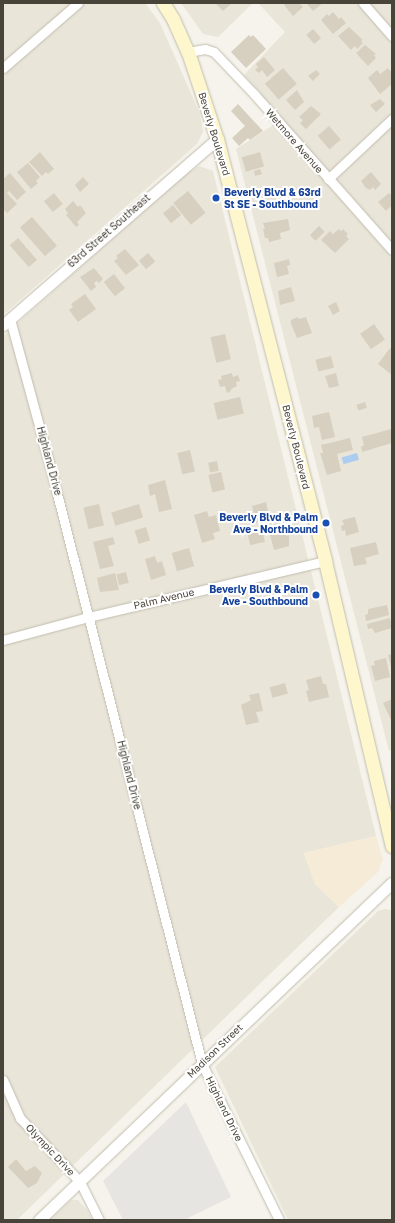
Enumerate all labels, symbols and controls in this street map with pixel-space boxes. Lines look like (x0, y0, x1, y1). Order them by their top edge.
street label: Beverly Boulevard (196, 91, 232, 177)
street label: Wetmore Avenue (263, 106, 325, 176)
place label: Beverly Blvd & 63rd St SE - Southbound (224, 186, 321, 210)
street label: 63rd Street Southeast (65, 192, 153, 270)
marker: Beverly Blvd & 63rd St SE - Southbound (211, 193, 221, 203)
street label: Beverly Boulevard (280, 403, 312, 491)
street label: Highland Drive (34, 425, 64, 497)
place label: Beverly Blvd & Palm Ave - Northbound (219, 511, 318, 534)
marker: Beverly Blvd & Palm Ave - Northbound (321, 518, 331, 528)
place label: Beverly Blvd & Palm Ave - Southbound (209, 583, 308, 606)
street label: Palm Avenue (132, 586, 196, 612)
marker: Beverly Blvd & Palm Ave - Southbound (311, 590, 321, 600)
street label: Highland Drive (115, 739, 143, 811)
street label: Madison Street (185, 1021, 245, 1081)
street label: Highland Drive (203, 1074, 245, 1144)
street label: Olympic Drive (23, 1122, 77, 1178)

